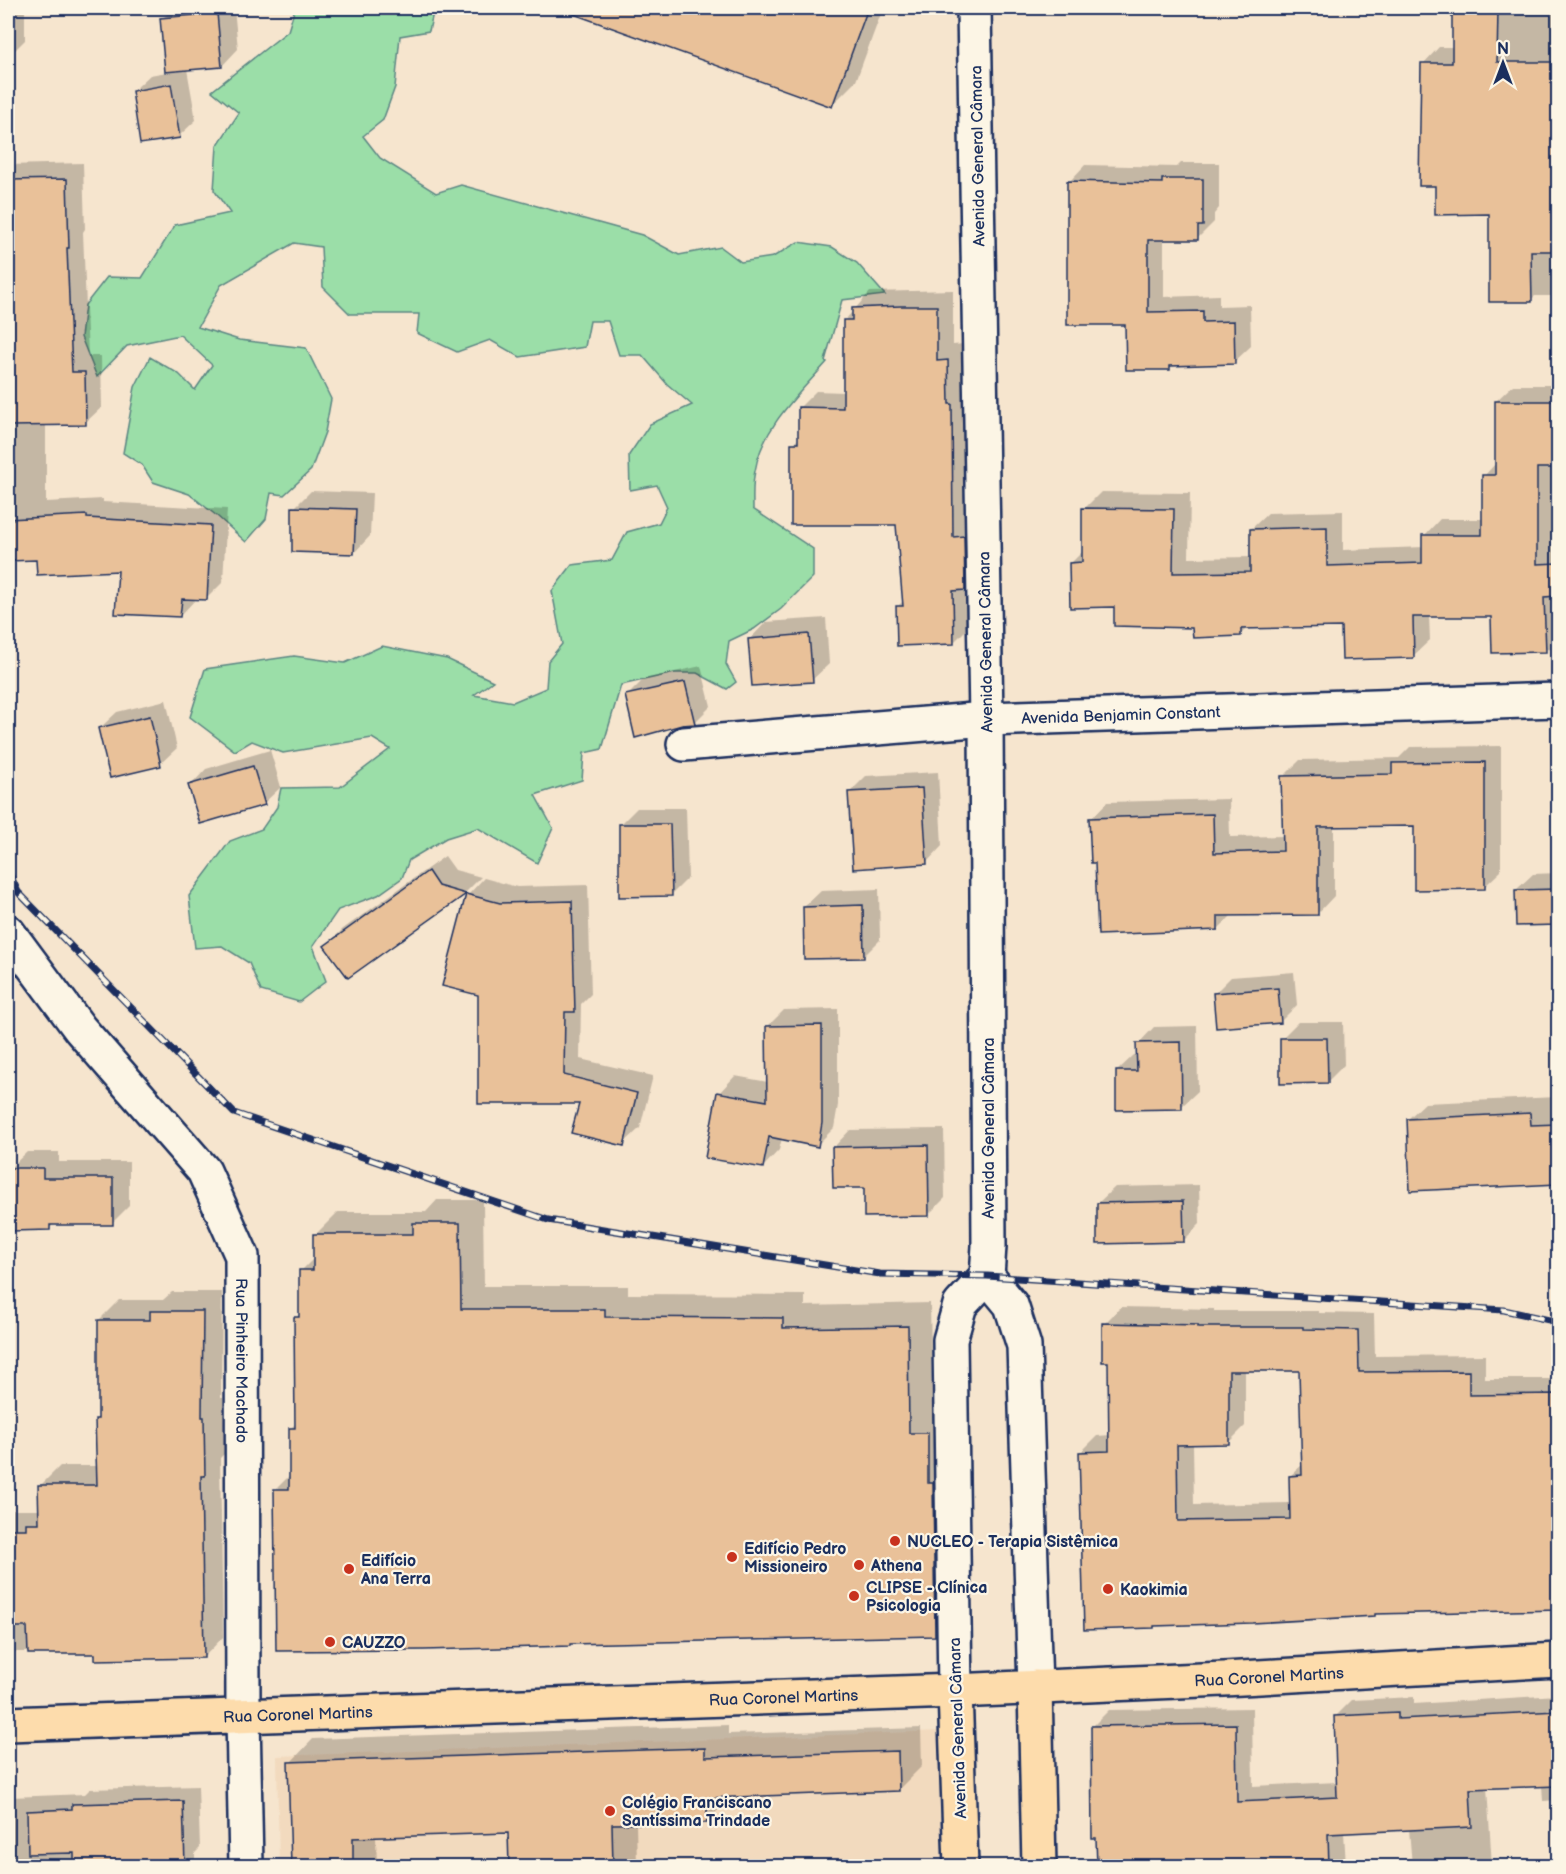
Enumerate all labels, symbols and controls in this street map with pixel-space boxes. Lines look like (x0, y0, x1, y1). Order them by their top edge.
north arrow (1473, 33, 1533, 93)
text: N (1497, 40, 1509, 59)
street label: Avenida General Câmara (967, 65, 990, 247)
street label: Avenida General Câmara (975, 551, 998, 733)
street label: Avenida Benjamin Constant (1021, 703, 1221, 729)
street label: Avenida General Câmara (980, 1037, 999, 1219)
street label: Rua Pinheiro Machado (231, 1278, 250, 1443)
place label: NUCLEO - Terapia Sistêmica (907, 1533, 1118, 1552)
marker: NUCLEO - Terapia Sistêmica (888, 1534, 902, 1548)
place label: Edifício Pedro Missioneiro (744, 1540, 846, 1577)
marker: Edifício Pedro Missioneiro (725, 1550, 739, 1564)
place label: Edifício Ana Terra (360, 1552, 431, 1589)
place label: Athena (870, 1557, 922, 1576)
marker: Athena (852, 1558, 866, 1572)
marker: Edifício Ana Terra (342, 1562, 356, 1576)
place label: CLIPSE - Clínica Psicologia (866, 1579, 987, 1616)
place label: Kaokimia (1120, 1581, 1188, 1600)
marker: Kaokimia (1101, 1582, 1115, 1596)
marker: CLIPSE - Clínica Psicologia (847, 1589, 861, 1603)
place label: CAUZZO (342, 1634, 406, 1653)
marker: CAUZZO (323, 1635, 337, 1649)
street label: Avenida General Câmara (946, 1637, 971, 1819)
street label: Rua Coronel Martins (1194, 1664, 1344, 1691)
street label: Rua Coronel Martins (708, 1686, 859, 1711)
street label: Rua Coronel Martins (223, 1703, 373, 1727)
place label: Colégio Franciscano Santíssima Trindade (622, 1794, 772, 1831)
marker: Colégio Franciscano Santíssima Trindade (603, 1804, 617, 1818)

